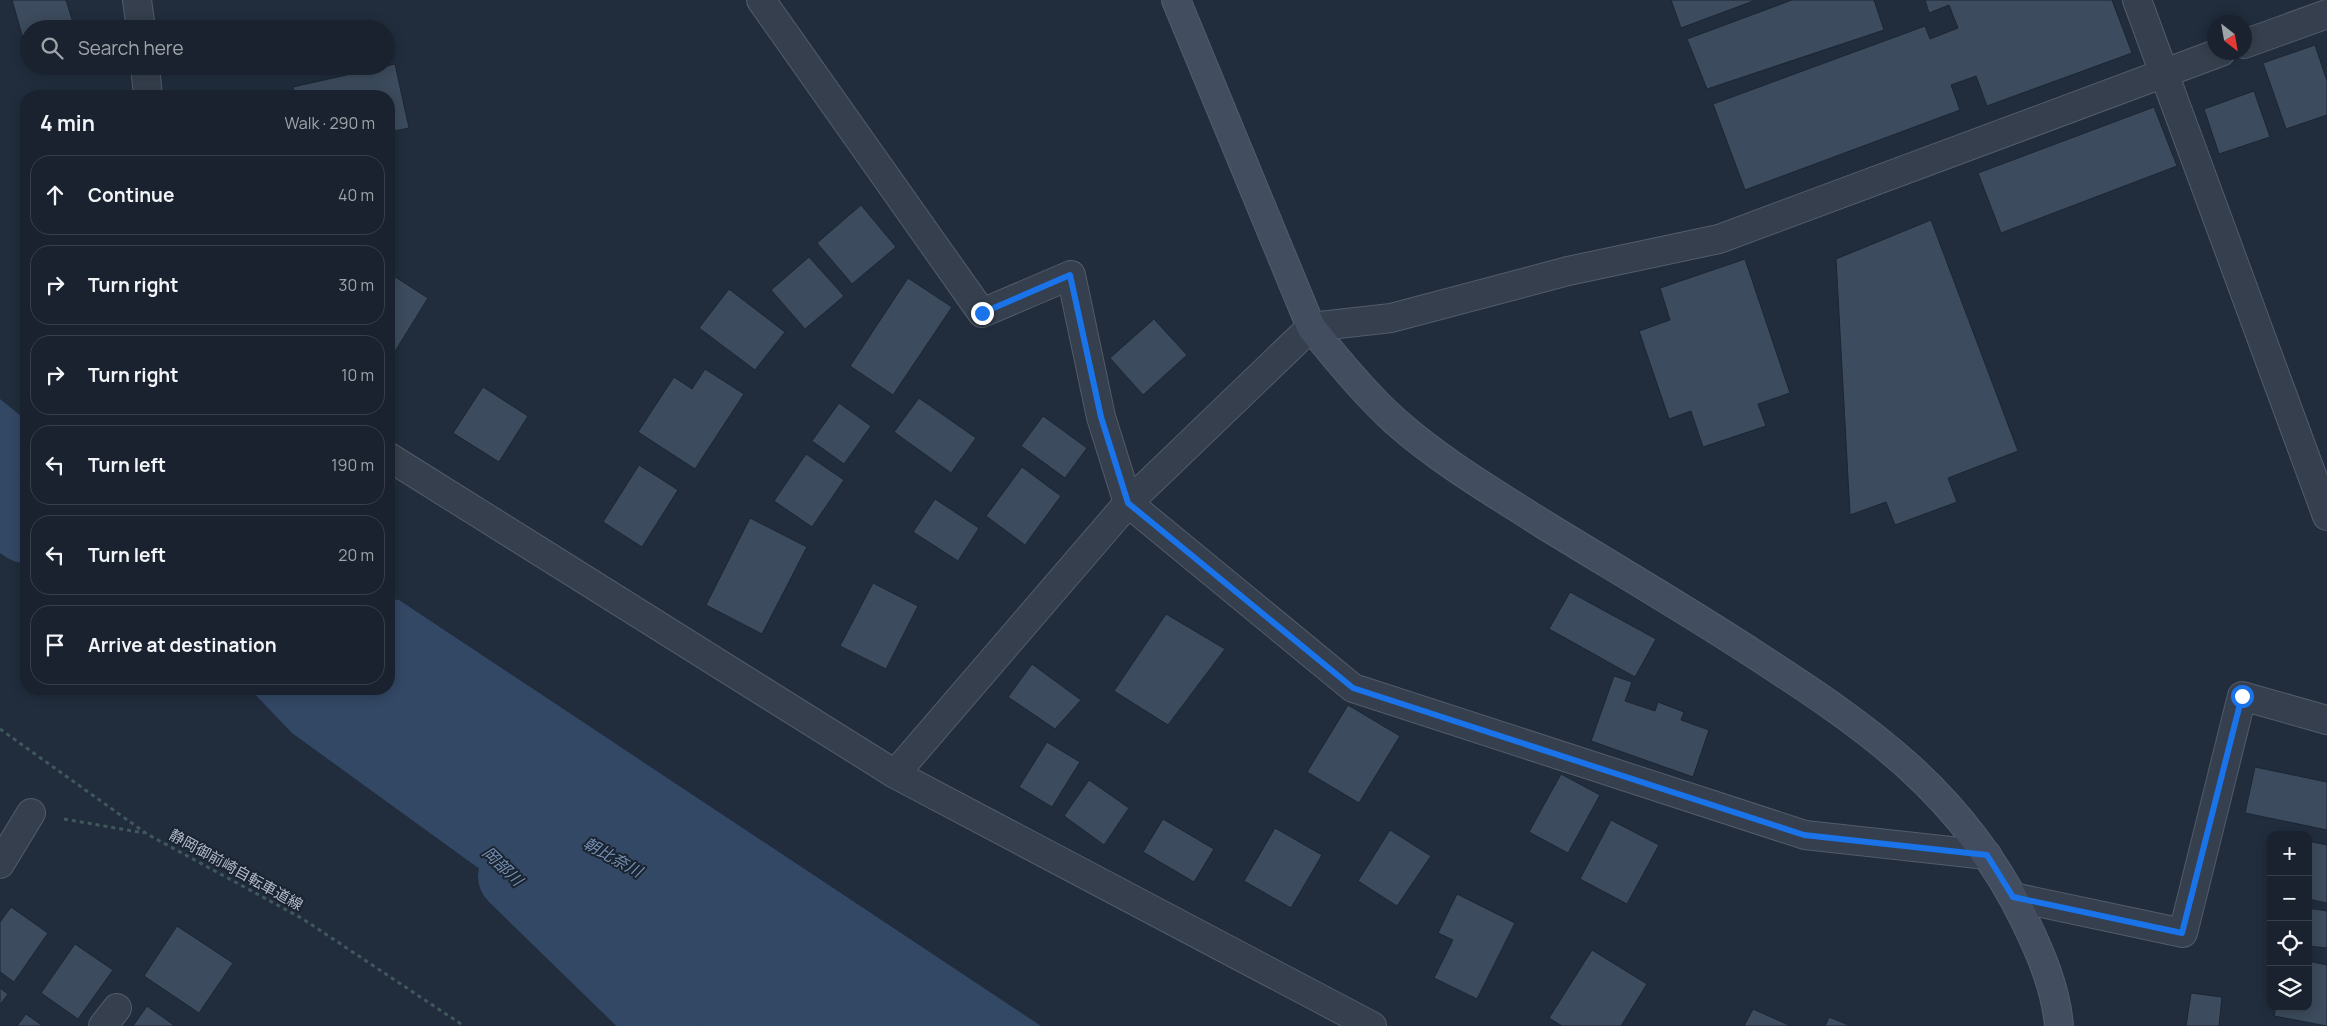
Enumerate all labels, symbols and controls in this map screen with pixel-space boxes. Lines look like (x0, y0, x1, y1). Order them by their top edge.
north arrow (2207, 15, 2252, 60)
search box (20, 20, 395, 75)
icon: search (38, 34, 66, 62)
text: Search here (78, 35, 184, 61)
text: 4 min (40, 109, 95, 137)
text: Walk · 290 m (285, 112, 375, 134)
icon: ahead (41, 181, 69, 209)
text: Continue (88, 182, 174, 208)
text: 40 m (338, 184, 374, 206)
icon: right (41, 271, 69, 299)
text: Turn right (88, 272, 178, 298)
text: 30 m (339, 274, 374, 296)
route end (971, 302, 994, 325)
icon: right (41, 361, 69, 389)
text: Turn right (88, 362, 178, 388)
text: 10 m (341, 364, 374, 386)
icon: left (41, 451, 69, 479)
text: Turn left (88, 452, 166, 478)
text: 190 m (331, 454, 374, 476)
icon: left (41, 541, 69, 569)
text: Turn left (88, 542, 166, 568)
text: 20 m (338, 544, 374, 566)
icon: arrive (41, 631, 69, 659)
text: Arrive at destination (88, 632, 277, 658)
route start (2231, 685, 2254, 708)
street label: 静岡御前崎自転車道線 (166, 824, 307, 915)
map controls (2267, 831, 2312, 1011)
button: + (2267, 831, 2312, 876)
water label: 朝比奈川 (580, 832, 648, 883)
water label: 岡部川 (478, 841, 529, 892)
button: − (2267, 876, 2312, 921)
button: locate (2267, 921, 2312, 966)
button: layers (2267, 966, 2312, 1011)

